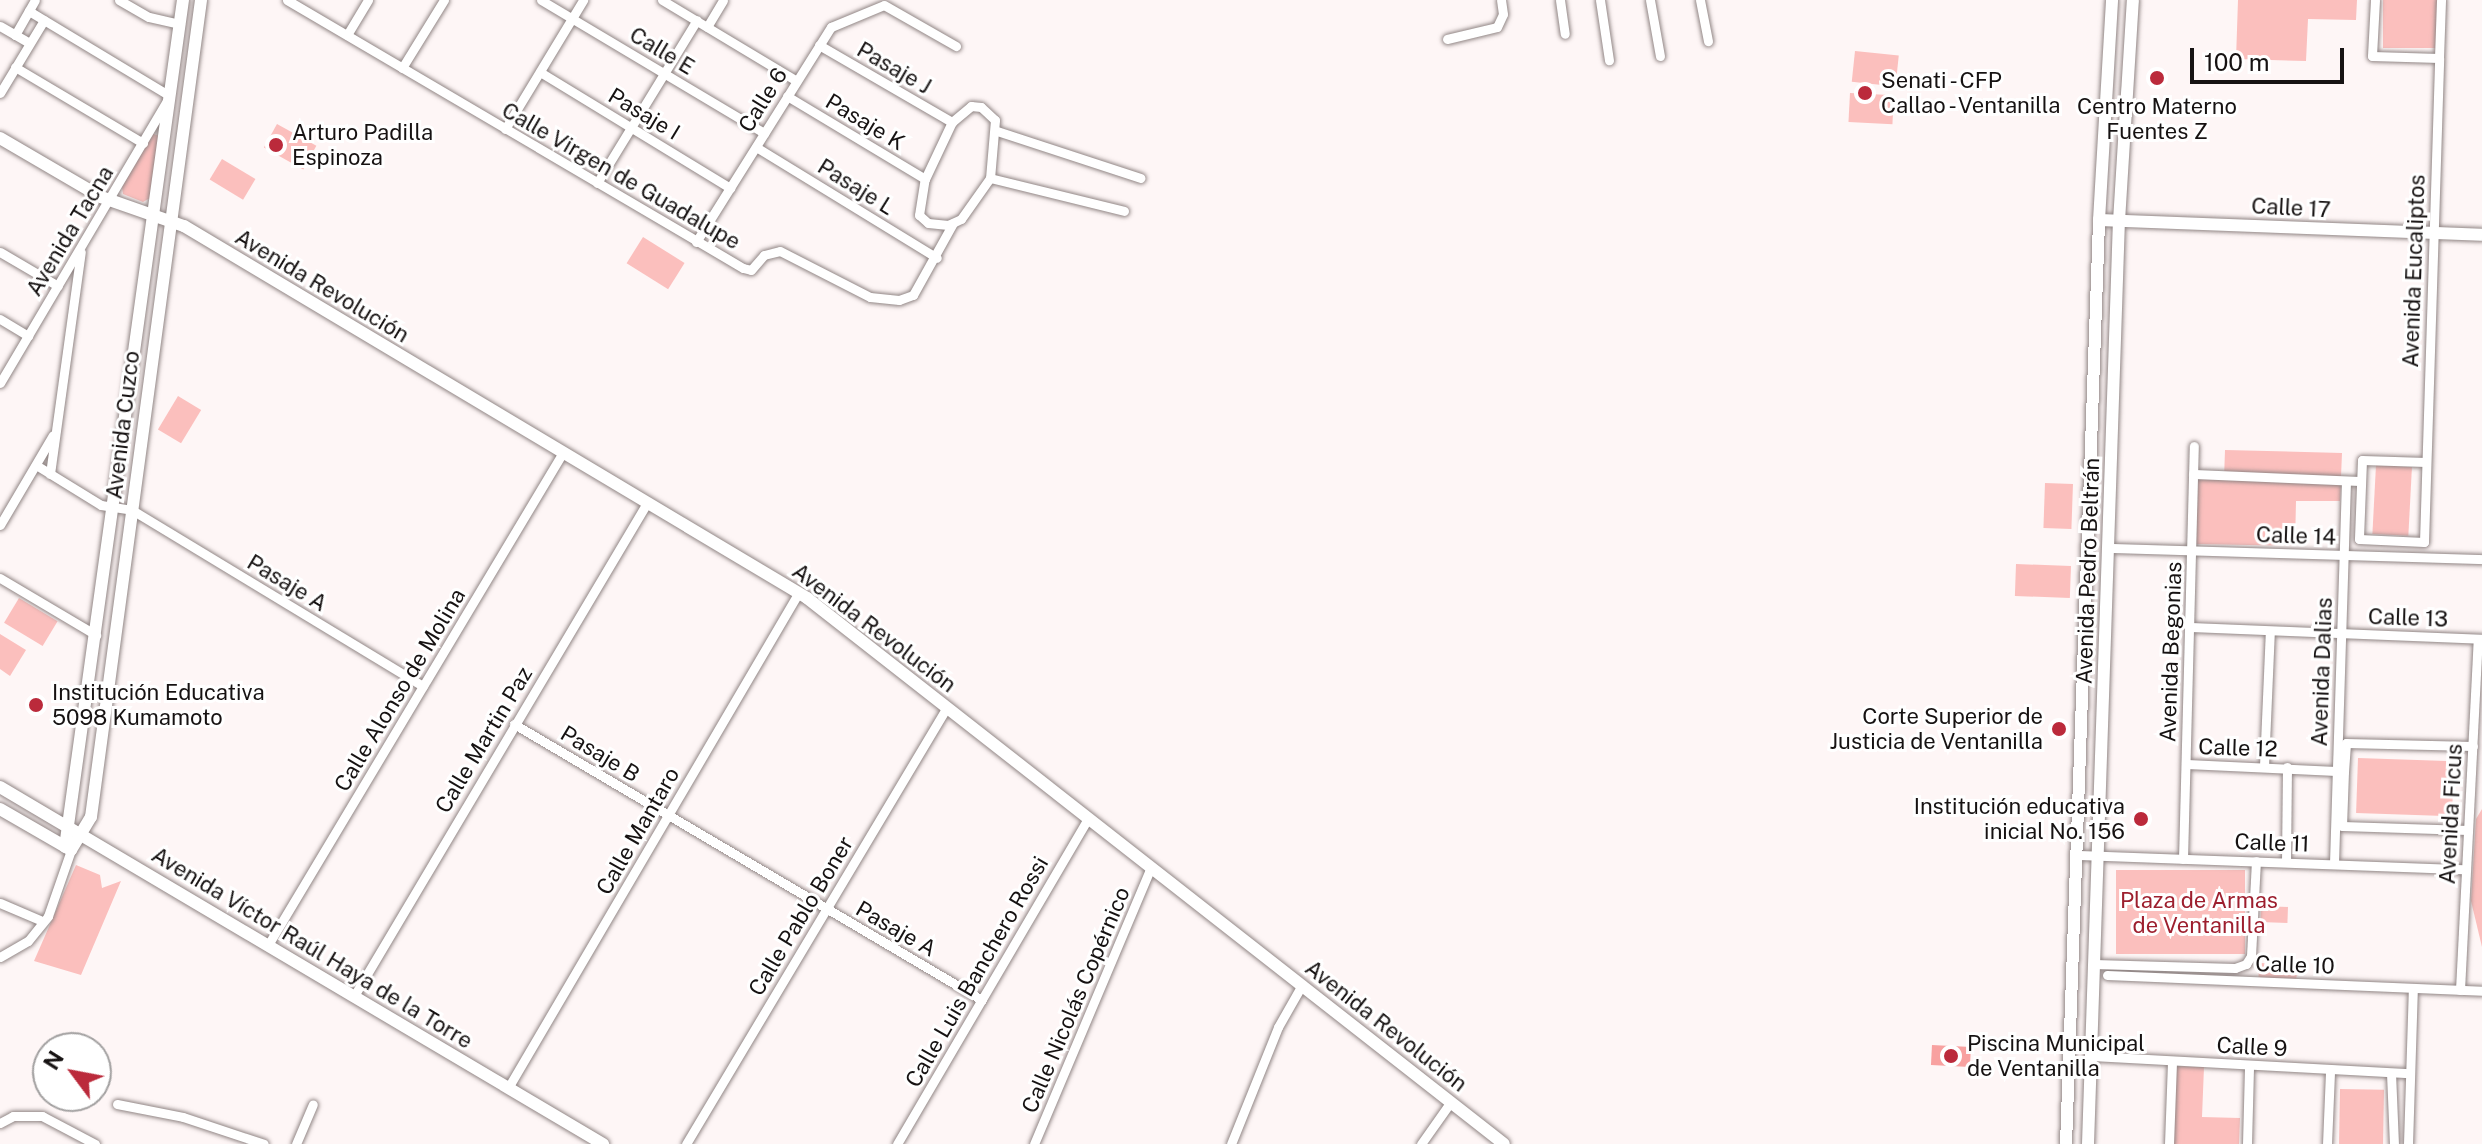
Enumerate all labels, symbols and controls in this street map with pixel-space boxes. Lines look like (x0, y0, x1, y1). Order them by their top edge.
street label: Calle E (625, 21, 699, 81)
scale bar (2194, 32, 2348, 82)
street label: Pasaje J (852, 36, 936, 100)
text: 100 m (2204, 48, 2270, 76)
street label: Calle 6 (733, 63, 793, 137)
place label: Senati - CFP Callao - Ventanilla (1881, 67, 2067, 118)
marker: Centro Materno Fuentes Z (2146, 67, 2168, 89)
street label: Pasaje I (603, 82, 685, 146)
marker: Senati - CFP Callao - Ventanilla (1856, 84, 1874, 102)
street label: Pasaje K (821, 88, 909, 156)
place label: Centro Materno Fuentes Z (2077, 93, 2237, 144)
street label: Calle Virgen de Guadalupe (497, 97, 745, 255)
place label: Arturo Padilla Espinoza (292, 119, 433, 170)
marker: Arturo Padilla Espinoza (267, 136, 285, 154)
street label: Pasaje L (813, 153, 899, 221)
street label: Avenida Tacna (21, 161, 119, 301)
street label: Avenida Eucaliptos (2397, 174, 2431, 368)
street label: Calle 17 (2251, 193, 2331, 223)
street label: Avenida Revolución (230, 224, 414, 348)
street label: Avenida Cuzco (101, 349, 145, 501)
street label: Avenida Pedro Beltrán (2071, 457, 2105, 685)
street label: Calle 14 (2255, 521, 2337, 551)
street label: Pasaje A (242, 549, 332, 617)
street label: Avenida Revolución (787, 558, 961, 698)
street label: Avenida Begonias (2155, 561, 2187, 743)
street label: Calle Alonso de Molina (329, 583, 471, 797)
street label: Avenida Dalias (2306, 597, 2338, 747)
street label: Calle 13 (2367, 603, 2449, 633)
street label: Calle Martin Paz (430, 662, 538, 818)
place label: Institución Educativa 5098 Kumamoto (52, 679, 265, 730)
marker: Institución Educativa 5098 Kumamoto (27, 696, 45, 714)
place label: Corte Superior de Justicia de Ventanilla (1829, 703, 2043, 754)
street label: Pasaje B (556, 720, 644, 788)
marker: Corte Superior de Justicia de Ventanilla (2050, 720, 2068, 738)
street label: Calle 12 (2198, 733, 2278, 763)
street label: Avenida Ficus (2434, 743, 2468, 885)
street label: Calle Mantaro (591, 763, 685, 899)
place label: Institución educativa inicial No. 156 (1913, 793, 2125, 844)
marker: Institución educativa inicial No. 156 (2132, 810, 2150, 828)
street label: Calle 11 (2234, 828, 2310, 858)
street label: Calle Pablo Boner (743, 831, 859, 1001)
street label: Avenida Víctor Raúl Haya de la Torre (147, 841, 477, 1055)
street label: Calle Luis Banchero Rossi (900, 852, 1054, 1092)
street label: Calle Nicolás Copérnico (1016, 883, 1136, 1117)
park label: Plaza de Armas de Ventanilla (2120, 887, 2278, 938)
street label: Pasaje A (851, 895, 941, 963)
street label: Calle 10 (2255, 950, 2335, 980)
street label: Avenida Revolución (1300, 955, 1472, 1097)
place label: Piscina Municipal de Ventanilla (1967, 1030, 2145, 1082)
north arrow (32, 1032, 112, 1112)
street label: Calle 9 (2216, 1032, 2288, 1062)
text: N (38, 1046, 69, 1075)
marker: Piscina Municipal de Ventanilla (1942, 1047, 1960, 1065)

